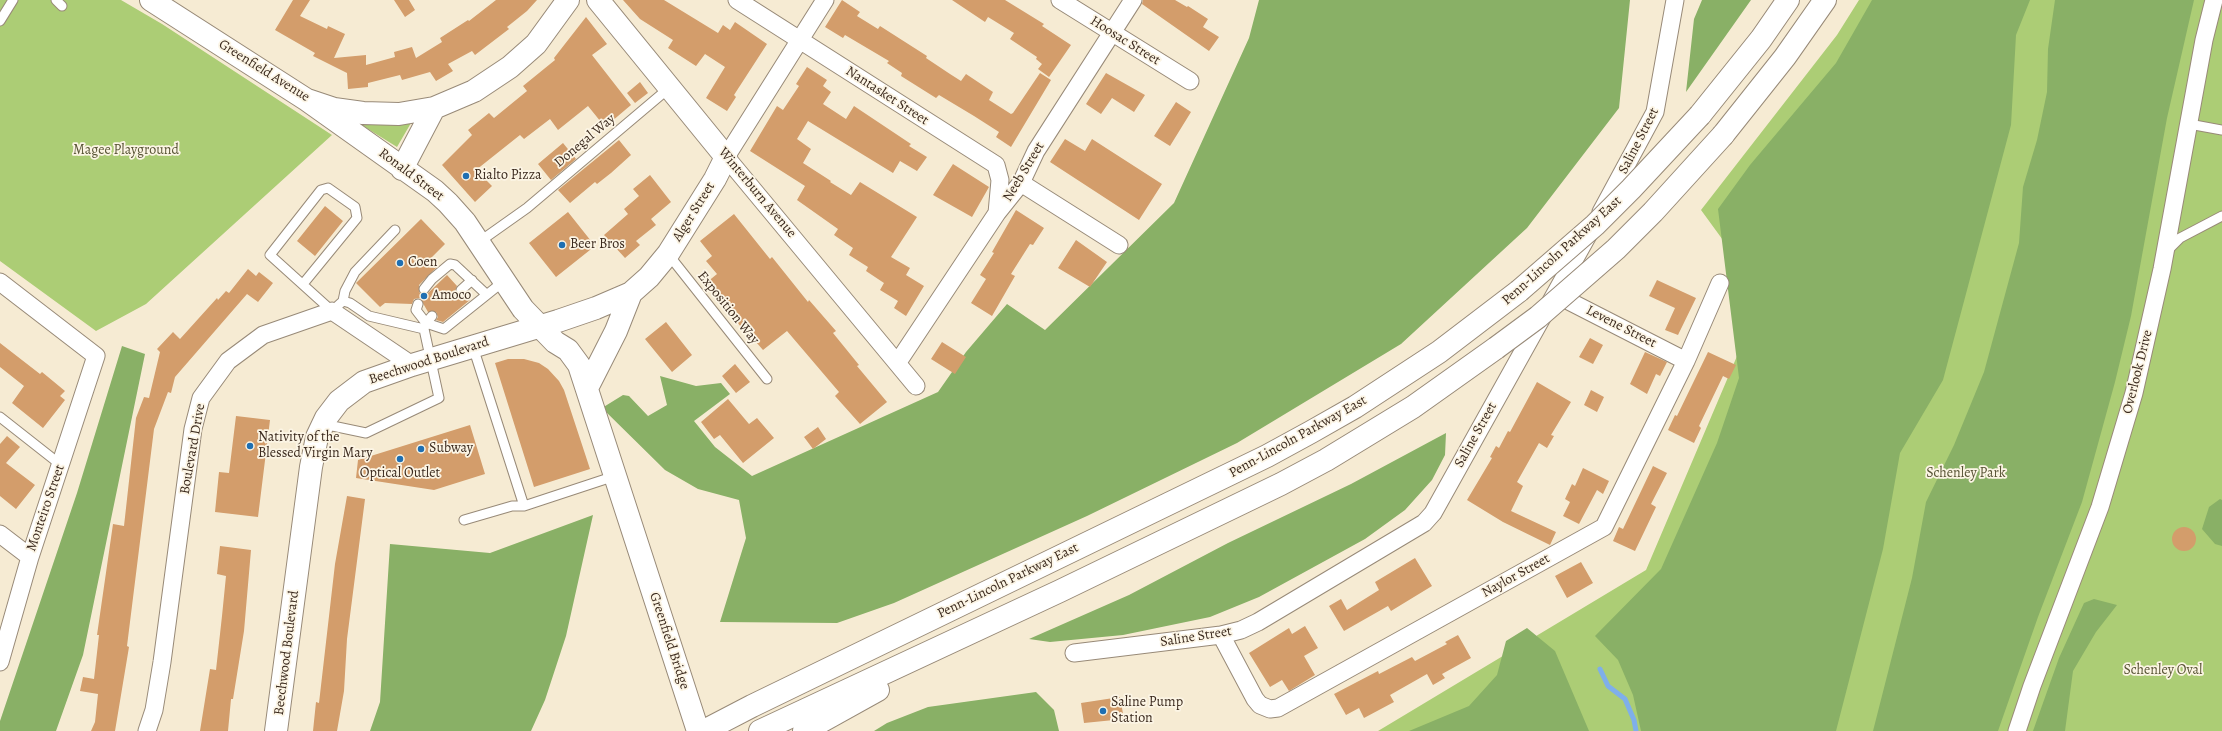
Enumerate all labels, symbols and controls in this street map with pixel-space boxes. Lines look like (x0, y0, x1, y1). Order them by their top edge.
street label: Hoosac Street (1087, 13, 1163, 69)
street label: Greenfield Avenue (215, 36, 313, 106)
street label: Nantasket Street (842, 63, 932, 129)
street label: Saline Street (1615, 105, 1663, 177)
street label: Donegal Way (551, 111, 619, 171)
street label: Neeb Street (1000, 139, 1048, 205)
park label: Magee Playground (73, 143, 179, 159)
street label: Winterburn Avenue (714, 144, 800, 242)
street label: Ronald Street (375, 145, 447, 205)
place label: Rialto Pizza (474, 168, 542, 184)
marker: Rialto Pizza (461, 171, 471, 181)
street label: Alger Street (669, 179, 719, 245)
street label: Penn-Lincoln Parkway East (1499, 193, 1625, 309)
place label: Beer Bros (570, 237, 625, 253)
marker: Beer Bros (557, 240, 567, 250)
place label: Coen (408, 255, 437, 271)
marker: Coen (395, 258, 405, 268)
street label: Exposition Way (693, 268, 763, 348)
place label: Amoco (432, 288, 471, 304)
marker: Amoco (419, 291, 429, 301)
street label: Levene Street (1583, 302, 1659, 352)
street label: Overlook Drive (2119, 328, 2157, 416)
street label: Beechwood Boulevard (367, 334, 491, 388)
street label: Penn-Lincoln Parkway East (1226, 392, 1370, 482)
street label: Saline Street (1451, 399, 1501, 471)
street label: Boulevard Drive (177, 402, 209, 496)
place label: Nativity of the Blessed Virgin Mary (258, 430, 373, 462)
marker: Nativity of the Blessed Virgin Mary (245, 441, 255, 451)
place label: Subway (429, 441, 473, 457)
marker: Subway (416, 444, 426, 454)
marker: Optical Outlet (395, 454, 405, 464)
street label: Monteiro Street (23, 463, 69, 553)
place label: Optical Outlet (360, 466, 440, 482)
park label: Schenley Park (1926, 466, 2006, 482)
street label: Penn-Lincoln Parkway East (935, 540, 1081, 622)
street label: Naylor Street (1479, 550, 1553, 602)
street label: Beechwood Boulevard (271, 590, 303, 716)
street label: Greenfield Bridge (645, 590, 693, 692)
street label: Saline Street (1159, 623, 1233, 651)
park label: Schenley Oval (2124, 663, 2202, 679)
place label: Saline Pump Station (1111, 695, 1183, 728)
marker: Saline Pump Station (1098, 706, 1108, 716)

